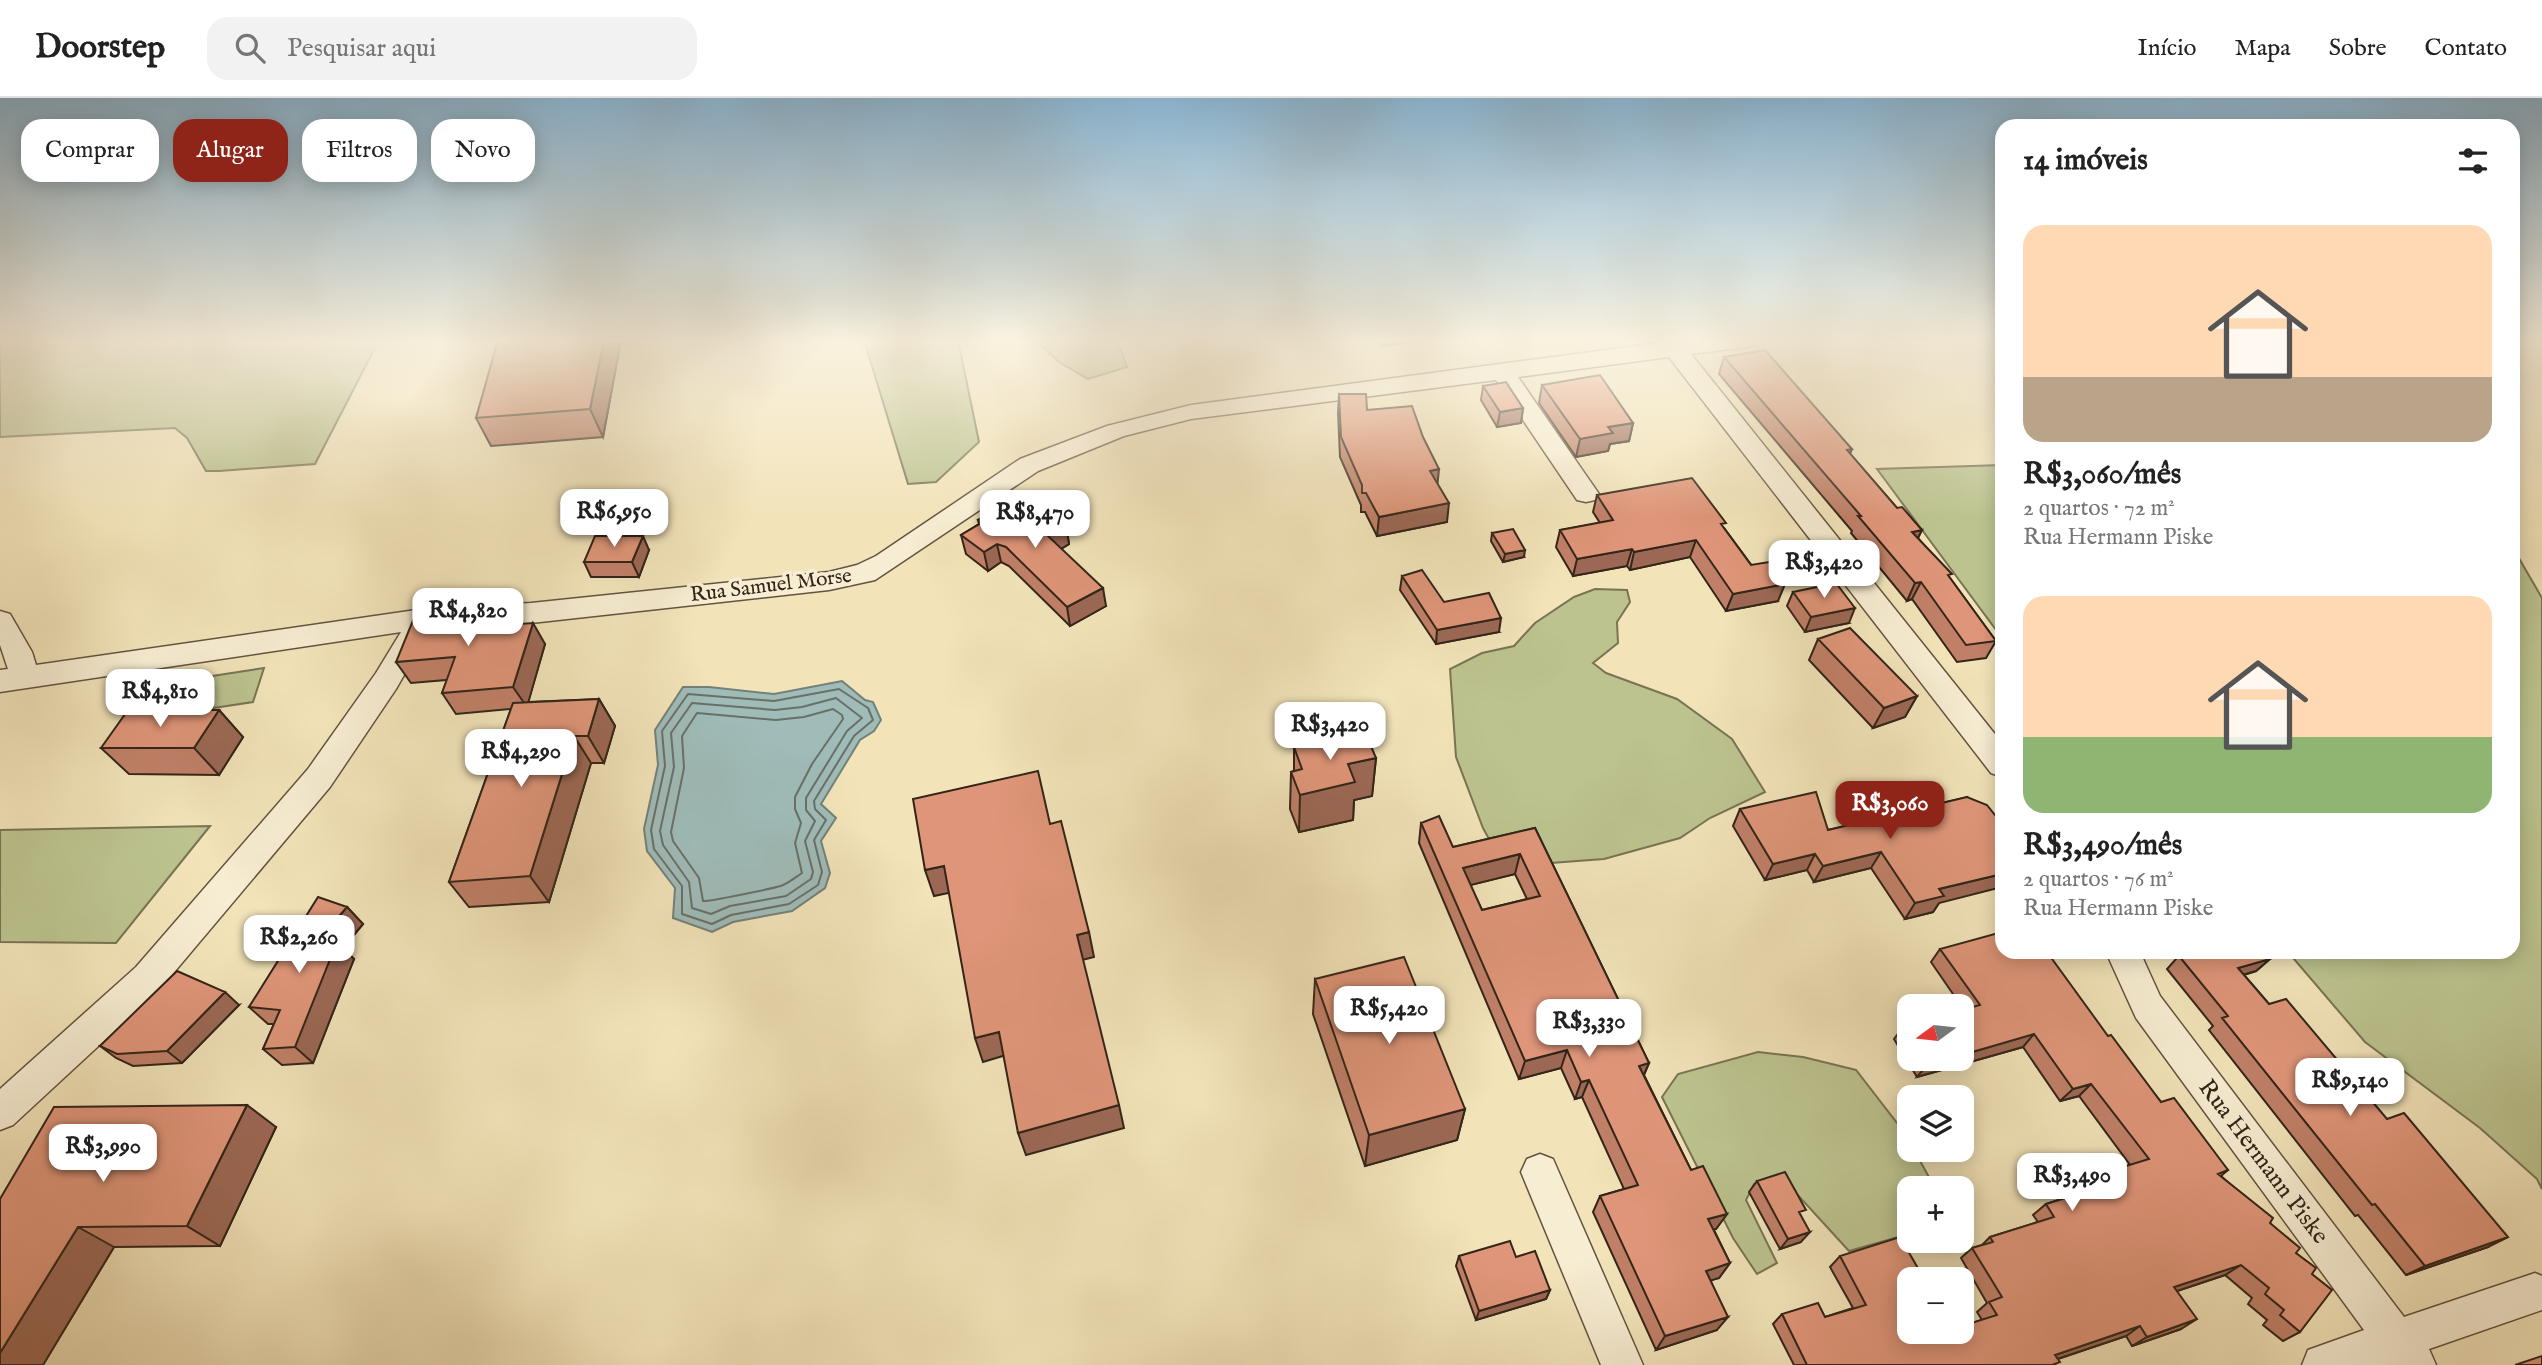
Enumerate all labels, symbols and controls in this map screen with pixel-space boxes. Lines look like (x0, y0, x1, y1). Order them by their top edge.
search box (207, 17, 697, 80)
text: Doorstep (35, 27, 165, 69)
icon: search (231, 29, 269, 67)
text: Pesquisar aqui (287, 32, 436, 65)
text: Início (2137, 33, 2196, 64)
text: Mapa (2234, 33, 2291, 64)
text: Sobre (2329, 33, 2387, 64)
text: Contato (2425, 33, 2507, 64)
chip: Comprar (21, 119, 159, 182)
chip: Alugar (173, 119, 288, 182)
chip: Filtros (302, 119, 417, 182)
chip: Novo (431, 119, 535, 182)
text: 14 imóveis (2023, 142, 2148, 180)
icon: filters (2454, 142, 2492, 180)
icon: home (2195, 271, 2321, 397)
text: R$3,060/mês (2023, 456, 2181, 494)
pin: R$6,950 (549, 490, 679, 549)
pin: R$8,470 (970, 490, 1100, 550)
text: 2 quartos · 72 m² (2023, 494, 2175, 523)
text: R$6,950 (576, 497, 652, 526)
text: R$8,470 (996, 498, 1074, 527)
text: Rua Hermann Piske (2023, 523, 2213, 552)
pin: R$3,420 (1759, 540, 1889, 600)
text: R$3,420 (1785, 548, 1863, 577)
street label: Rua Samuel Morse (689, 563, 854, 609)
pin: R$4,820 (403, 588, 533, 648)
text: R$4,820 (428, 596, 508, 625)
icon: home (2195, 642, 2321, 768)
pin: R$4,810 (95, 670, 225, 729)
text: R$4,810 (122, 677, 198, 706)
pin: R$3,420 (1265, 702, 1395, 762)
text: R$3,420 (1291, 710, 1369, 739)
pin: R$4,290 (456, 730, 586, 789)
text: R$4,290 (481, 737, 561, 766)
pin: R$3,060 (1825, 782, 1955, 841)
text: R$3,060 (1851, 789, 1929, 818)
text: R$3,490/mês (2023, 827, 2182, 865)
text: 2 quartos · 76 m² (2023, 865, 2174, 894)
text: Rua Hermann Piske (2023, 894, 2213, 923)
pin: R$2,260 (234, 916, 364, 975)
text: R$2,260 (260, 923, 338, 952)
pin: R$5,420 (1324, 986, 1454, 1046)
text: R$5,420 (1350, 994, 1428, 1023)
north arrow (1897, 994, 1974, 1071)
map controls (1897, 994, 1974, 1344)
pin: R$3,330 (1524, 1000, 1654, 1059)
text: R$3,330 (1552, 1007, 1626, 1036)
pin: R$9,140 (2285, 1058, 2415, 1118)
text: R$9,140 (2311, 1066, 2389, 1095)
street label: Rua Hermann Piske (2191, 1073, 2335, 1251)
button: layers (1897, 1085, 1974, 1162)
pin: R$3,990 (38, 1124, 168, 1184)
text: R$3,990 (65, 1132, 141, 1161)
pin: R$3,490 (2007, 1154, 2137, 1213)
text: R$3,490 (2033, 1161, 2111, 1190)
button: + (1897, 1176, 1974, 1253)
button: − (1897, 1267, 1974, 1344)

